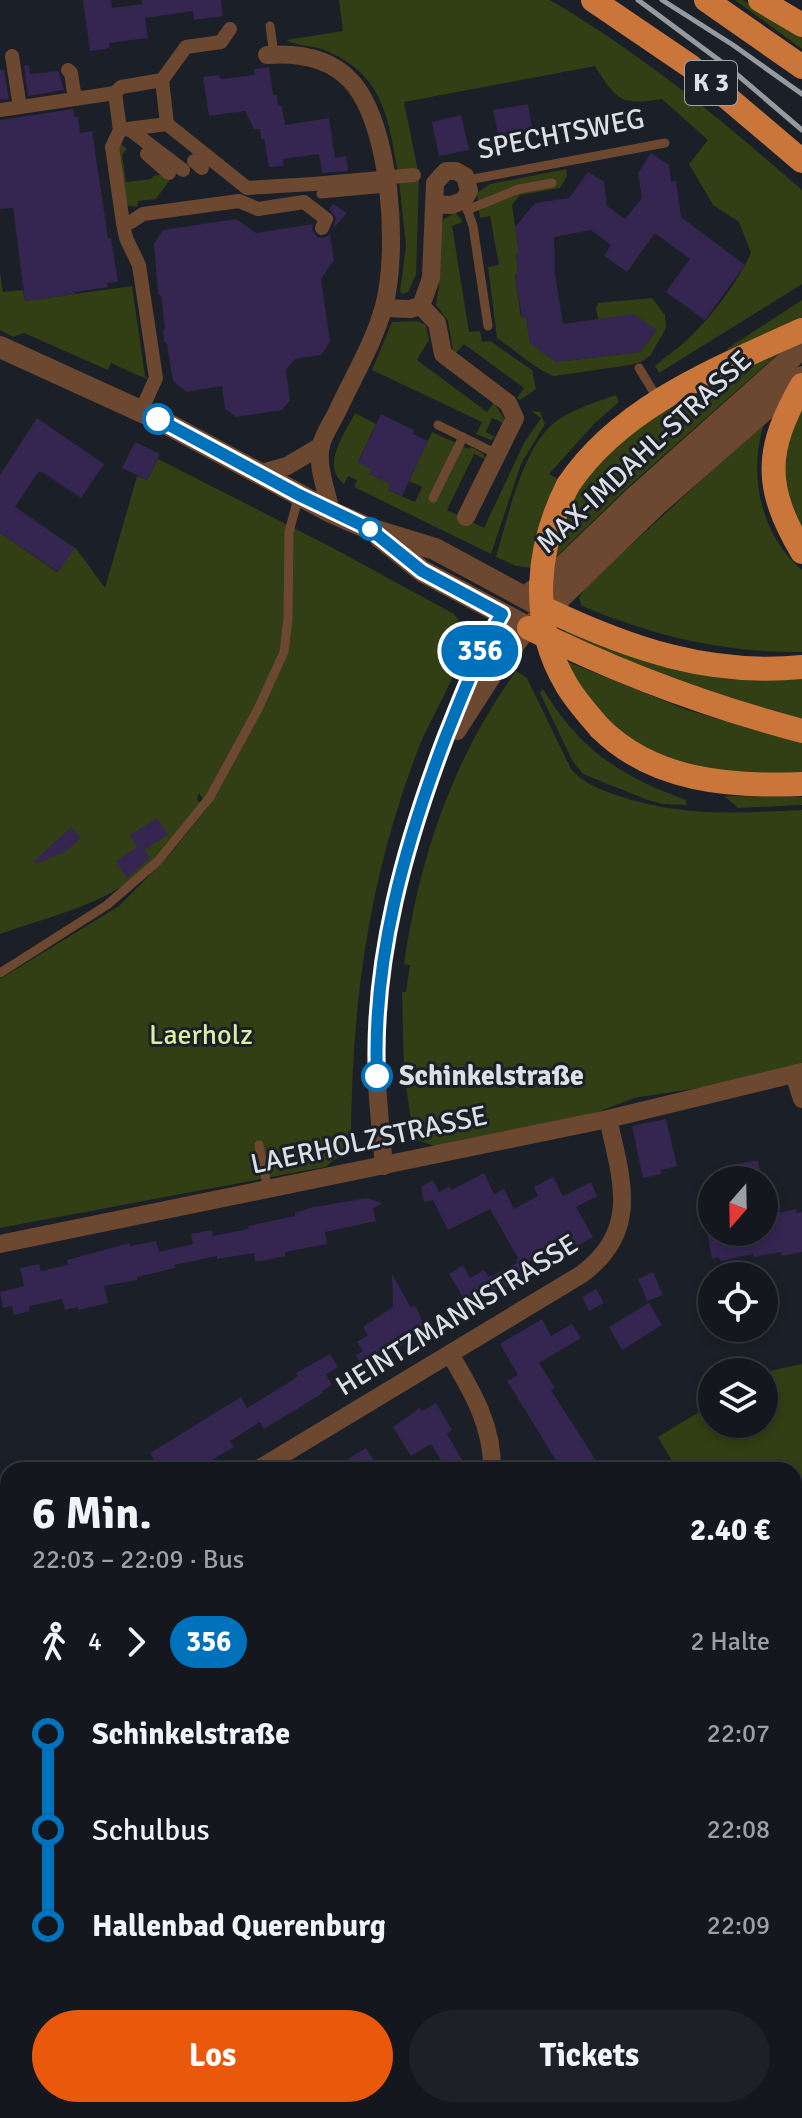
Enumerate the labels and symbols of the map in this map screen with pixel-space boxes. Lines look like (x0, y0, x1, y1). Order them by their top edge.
road number: K 3 (685, 61, 737, 105)
street label: SPECHTSWEG (475, 101, 647, 167)
street label: MAX-IMDAHL-STRASSE (529, 344, 759, 560)
unlabelled marker (143, 404, 173, 434)
unlabelled marker (359, 518, 381, 540)
line badge: 356 (434, 625, 526, 677)
park label: Laerholz (149, 1018, 253, 1052)
place label: Schinkelstraße (399, 1059, 584, 1093)
marker: Schinkelstraße (362, 1061, 392, 1091)
street label: LAERHOLZSTRASSE (248, 1098, 490, 1182)
north arrow (698, 1166, 778, 1246)
street label: HEINTZMANNSTRASSE (330, 1227, 584, 1403)

